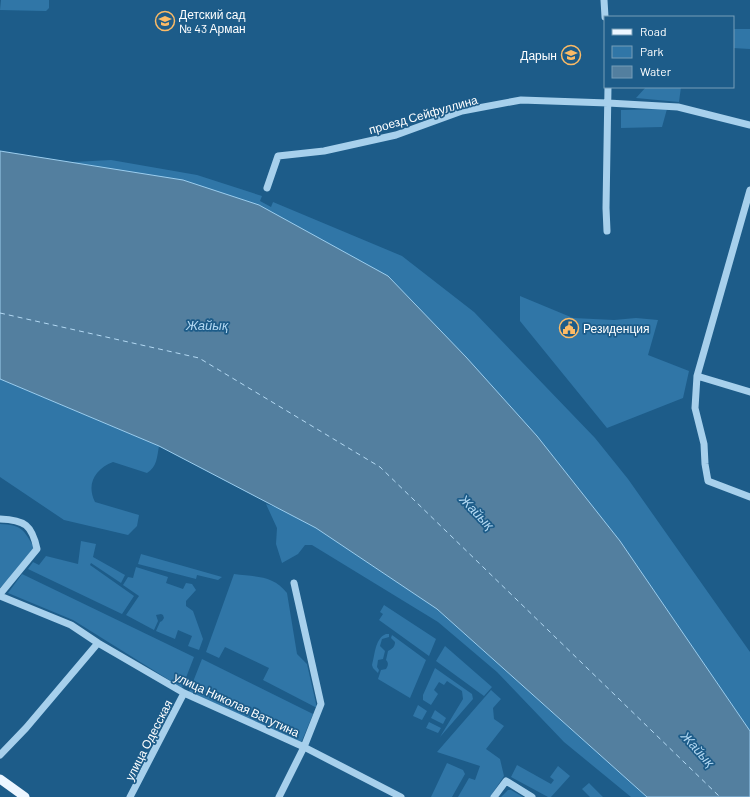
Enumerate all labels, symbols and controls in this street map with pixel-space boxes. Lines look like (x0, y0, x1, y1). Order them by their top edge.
place label: Детский сад № 43 Арман (179, 7, 246, 36)
school or university icon: Детский сад № 43 Арман (154, 10, 176, 32)
legend (604, 16, 734, 88)
text: Road (640, 24, 667, 38)
school or university icon: Дарын (560, 44, 582, 66)
text: Park (640, 44, 664, 58)
place label: Дарын (520, 48, 557, 63)
text: Water (640, 64, 672, 78)
street label: проезд Сейфуллина (367, 92, 480, 137)
water label: Жайық (185, 317, 229, 333)
public building icon: Резиденция (558, 317, 580, 339)
place label: Резиденция (583, 321, 649, 336)
water label: Жайық (456, 491, 498, 533)
street label: улица Николая Ватутина (172, 669, 302, 740)
street label: улица Одесская (122, 697, 175, 783)
water label: Жайық (677, 727, 719, 771)

